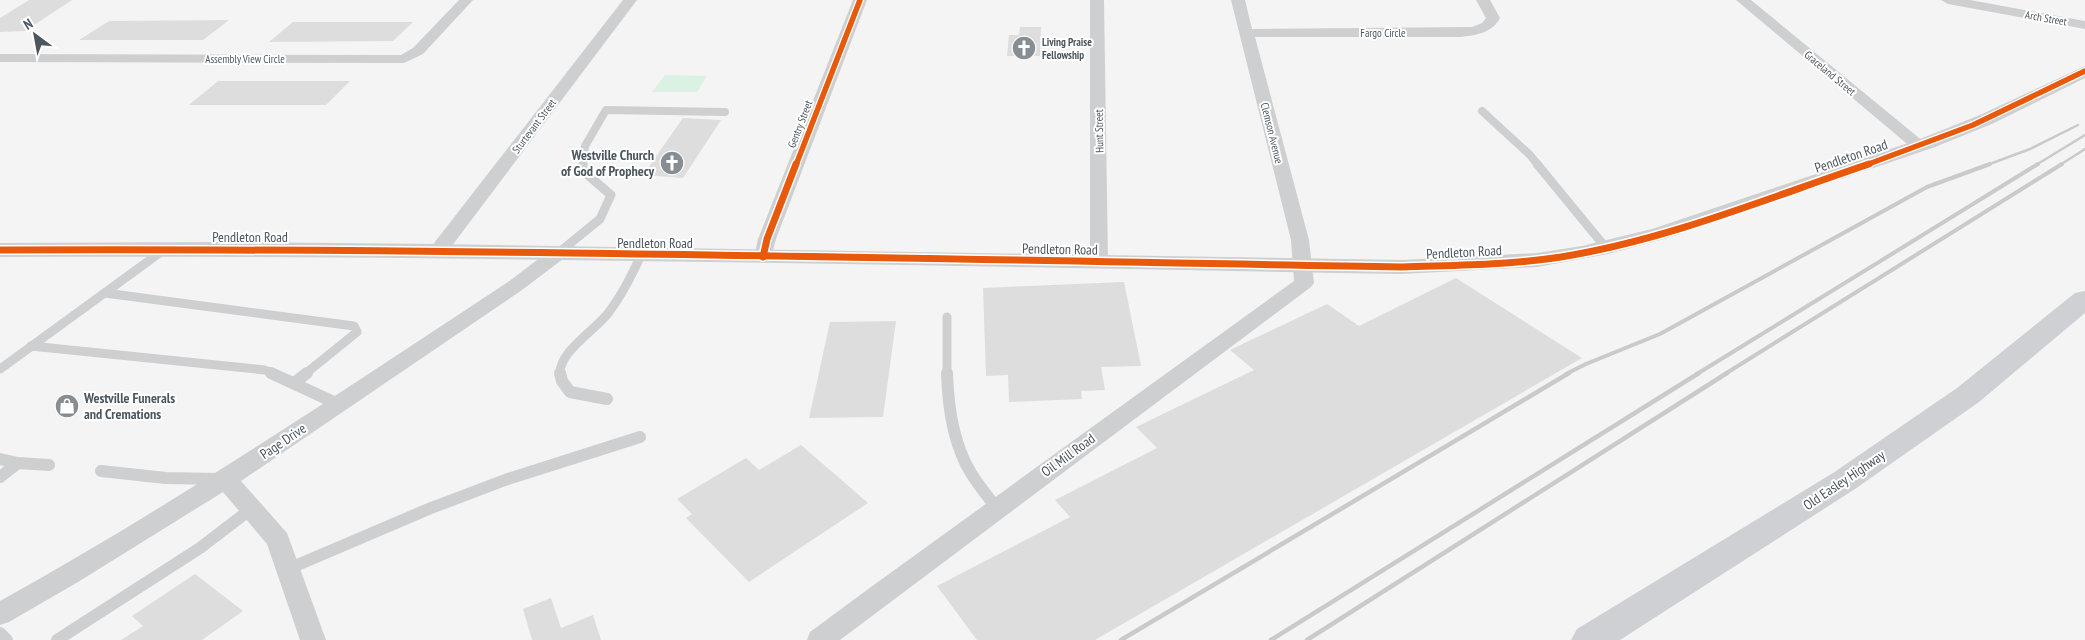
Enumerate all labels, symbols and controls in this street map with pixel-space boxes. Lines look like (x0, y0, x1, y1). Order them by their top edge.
street label: Arch Street (2024, 7, 2068, 29)
north arrow (10, 10, 60, 60)
text: N (20, 14, 36, 34)
street label: Fargo Circle (1360, 26, 1406, 40)
church icon: Living Praise Fellowship (1011, 35, 1037, 61)
place label: Living Praise Fellowship (1042, 35, 1092, 62)
street label: Graceland Street (1801, 47, 1859, 99)
street label: Assembly View Circle (205, 52, 285, 66)
street label: Sturtevant Street (509, 96, 559, 156)
street label: Gentry Street (785, 98, 815, 150)
street label: Clemson Avenue (1258, 101, 1286, 165)
street label: Hunt Street (1092, 109, 1106, 153)
street label: Pendleton Road (1812, 135, 1890, 177)
place label: Westville Church of God of Prophecy (561, 146, 654, 180)
church icon: Westville Church of God of Prophecy (659, 150, 685, 176)
street label: Pendleton Road (212, 228, 288, 246)
street label: Pendleton Road (617, 234, 693, 252)
street label: Pendleton Road (1022, 239, 1098, 259)
street label: Pendleton Road (1426, 241, 1502, 263)
place label: Westville Funerals and Cremations (83, 389, 175, 423)
shop icon: Westville Funerals and Cremations (54, 393, 80, 419)
street label: Page Drive (257, 419, 310, 463)
street label: Oil Mill Road (1038, 429, 1098, 481)
street label: Old Easley Highway (1800, 446, 1889, 514)

